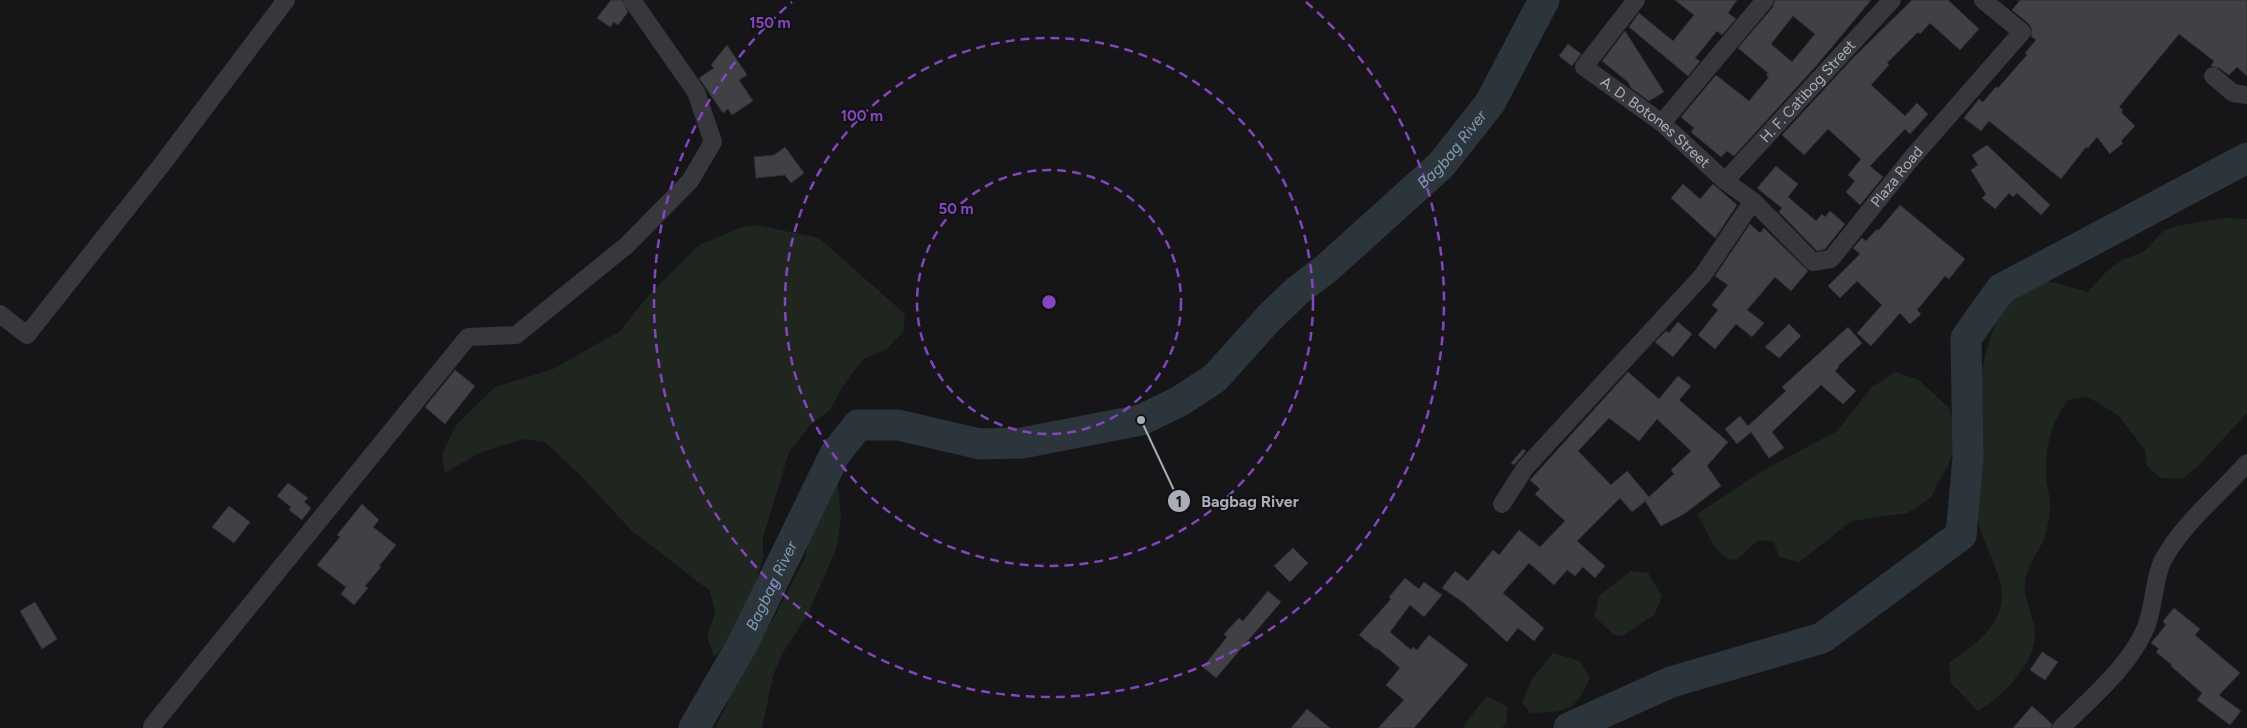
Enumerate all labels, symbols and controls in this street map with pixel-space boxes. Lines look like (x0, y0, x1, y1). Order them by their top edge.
text: 150 m (749, 14, 791, 32)
street label: H. F. Catibog Street (1756, 36, 1860, 146)
street label: A. D. Botones Street (1597, 73, 1714, 172)
water label: Bagbag River (1413, 106, 1491, 192)
text: 100 m (841, 107, 883, 125)
street label: Plaza Road (1867, 143, 1927, 211)
text: 50 m (938, 200, 974, 218)
centre of rings (1040, 293, 1058, 311)
callout: Bagbag River (1166, 486, 1309, 517)
text: Bagbag River (1201, 492, 1299, 511)
text: 1 (1176, 493, 1182, 511)
water label: Bagbag River (742, 538, 801, 633)

